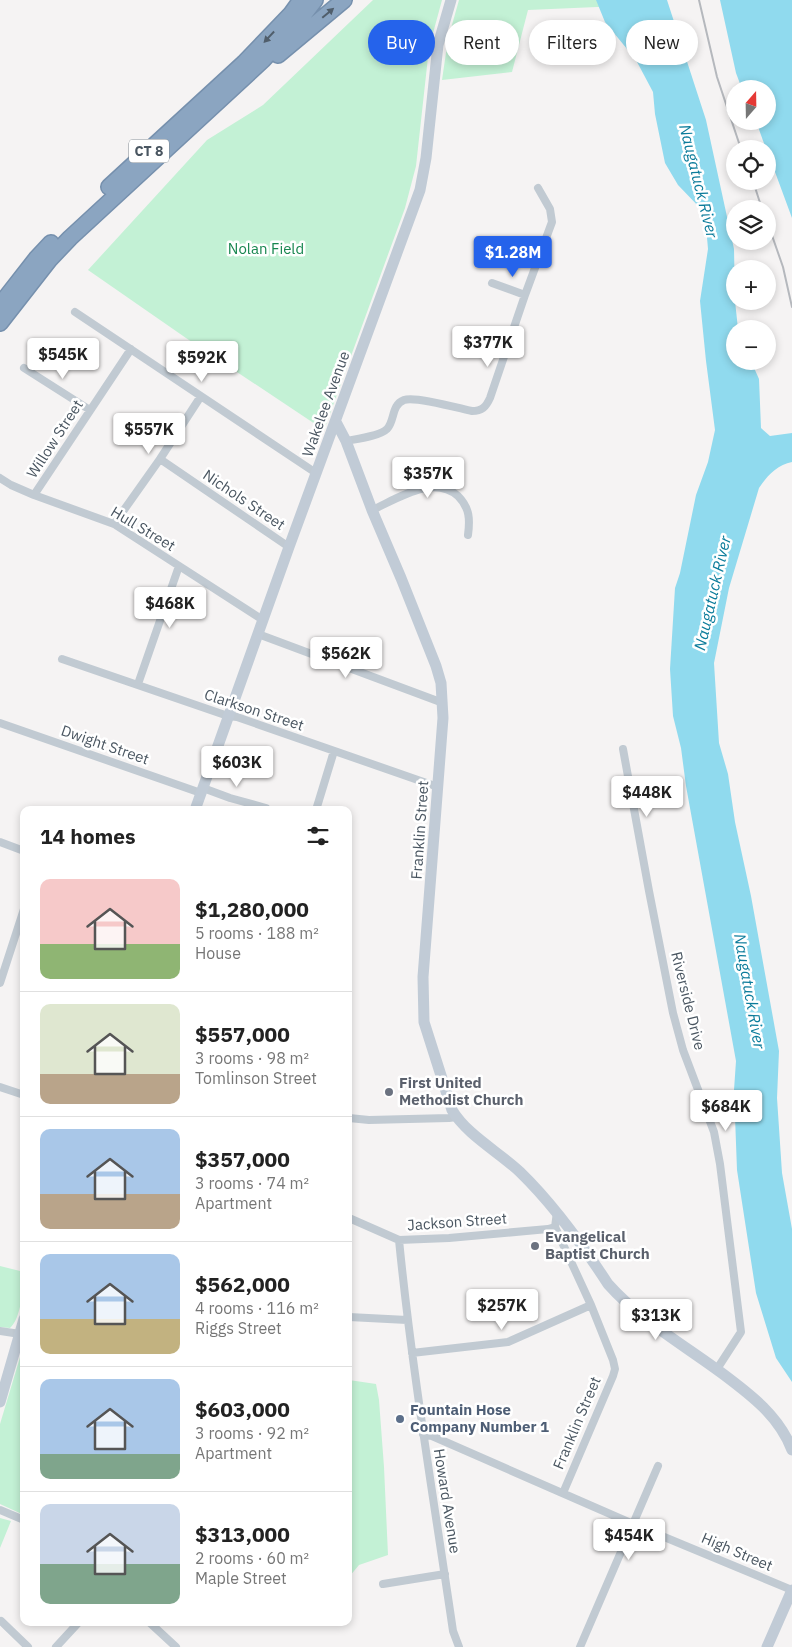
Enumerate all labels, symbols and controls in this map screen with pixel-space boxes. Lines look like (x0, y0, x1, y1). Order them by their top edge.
one-way arrow (321, 8, 334, 19)
chip: Buy (368, 20, 435, 65)
chip: Rent (445, 20, 519, 65)
chip: Filters (529, 20, 616, 65)
chip: New (626, 20, 698, 65)
one-way arrow (263, 30, 275, 42)
north arrow (726, 80, 776, 130)
map controls (726, 80, 776, 370)
water label: Naugatuck River (675, 122, 723, 241)
road number: CT 8 (129, 140, 169, 162)
button: locate (726, 140, 776, 190)
button: layers (726, 200, 776, 250)
pin: $1.28M (472, 236, 554, 278)
park label: Nolan Field (228, 239, 304, 258)
text: $1.28M (485, 242, 541, 262)
button: + (726, 260, 776, 310)
button: − (726, 320, 776, 370)
pin: $377K (453, 326, 523, 368)
text: $377K (463, 332, 513, 352)
pin: $545K (28, 338, 98, 380)
pin: $592K (167, 340, 237, 383)
text: $545K (38, 344, 88, 364)
text: $592K (177, 347, 227, 367)
street label: Wakelee Avenue (298, 348, 353, 459)
street label: Willow Street (22, 396, 87, 482)
pin: $557K (114, 412, 184, 455)
text: $557K (124, 419, 174, 439)
pin: $357K (393, 456, 463, 499)
text: $357K (403, 463, 453, 483)
street label: Nichols Street (200, 465, 289, 534)
street label: Hull Street (108, 502, 179, 555)
water label: Naugatuck River (689, 533, 735, 652)
pin: $468K (135, 586, 205, 629)
text: $468K (145, 593, 195, 613)
pin: $562K (311, 636, 381, 679)
text: $562K (321, 643, 371, 663)
street label: Clarkson Street (202, 684, 306, 735)
street label: Dwight Street (59, 721, 152, 768)
pin: $603K (202, 746, 272, 788)
text: $603K (212, 752, 262, 772)
pin: $448K (612, 776, 682, 818)
street label: Franklin Street (407, 780, 432, 880)
text: $448K (622, 782, 672, 802)
text: 14 homes (40, 822, 136, 850)
icon: filters (304, 822, 332, 850)
text: $1,280,000 (195, 895, 309, 923)
icon: home (80, 899, 140, 959)
text: 5 rooms · 188 m² (195, 923, 319, 943)
water label: Naugatuck River (730, 932, 770, 1051)
text: House (195, 943, 241, 963)
street label: Riverside Drive (667, 950, 710, 1052)
text: $557,000 (195, 1020, 290, 1048)
icon: home (80, 1024, 140, 1084)
text: 3 rooms · 98 m² (195, 1048, 309, 1068)
text: Tomlinson Street (195, 1068, 317, 1088)
place label: First United Methodist Church (399, 1073, 523, 1109)
marker: First United Methodist Church (383, 1086, 395, 1098)
pin: $684K (691, 1090, 761, 1132)
text: $684K (701, 1096, 751, 1116)
text: $357,000 (195, 1145, 290, 1173)
icon: home (80, 1149, 140, 1209)
text: 3 rooms · 74 m² (195, 1173, 309, 1193)
text: Apartment (195, 1193, 272, 1213)
street label: Jackson Street (406, 1209, 507, 1234)
place label: Evangelical Baptist Church (545, 1227, 650, 1263)
marker: Evangelical Baptist Church (529, 1240, 541, 1252)
text: $562,000 (195, 1270, 290, 1298)
icon: home (80, 1274, 140, 1334)
pin: $257K (467, 1288, 537, 1331)
text: $257K (477, 1295, 527, 1315)
text: 4 rooms · 116 m² (195, 1298, 319, 1318)
pin: $313K (621, 1298, 691, 1341)
text: $313K (631, 1305, 681, 1325)
text: Riggs Street (195, 1318, 282, 1338)
street label: Franklin Street (548, 1374, 605, 1472)
text: $603,000 (195, 1395, 290, 1423)
icon: home (80, 1399, 140, 1459)
place label: Fountain Hose Company Number 1 (410, 1400, 549, 1436)
marker: Fountain Hose Company Number 1 (394, 1413, 406, 1425)
text: 3 rooms · 92 m² (195, 1423, 309, 1443)
text: Apartment (195, 1443, 272, 1463)
street label: Howard Avenue (430, 1447, 465, 1555)
pin: $454K (594, 1518, 664, 1561)
text: $313,000 (195, 1520, 290, 1548)
icon: home (80, 1524, 140, 1584)
text: $454K (604, 1525, 654, 1545)
street label: High Street (699, 1528, 776, 1575)
text: 2 rooms · 60 m² (195, 1548, 309, 1568)
text: Maple Street (195, 1568, 287, 1588)

